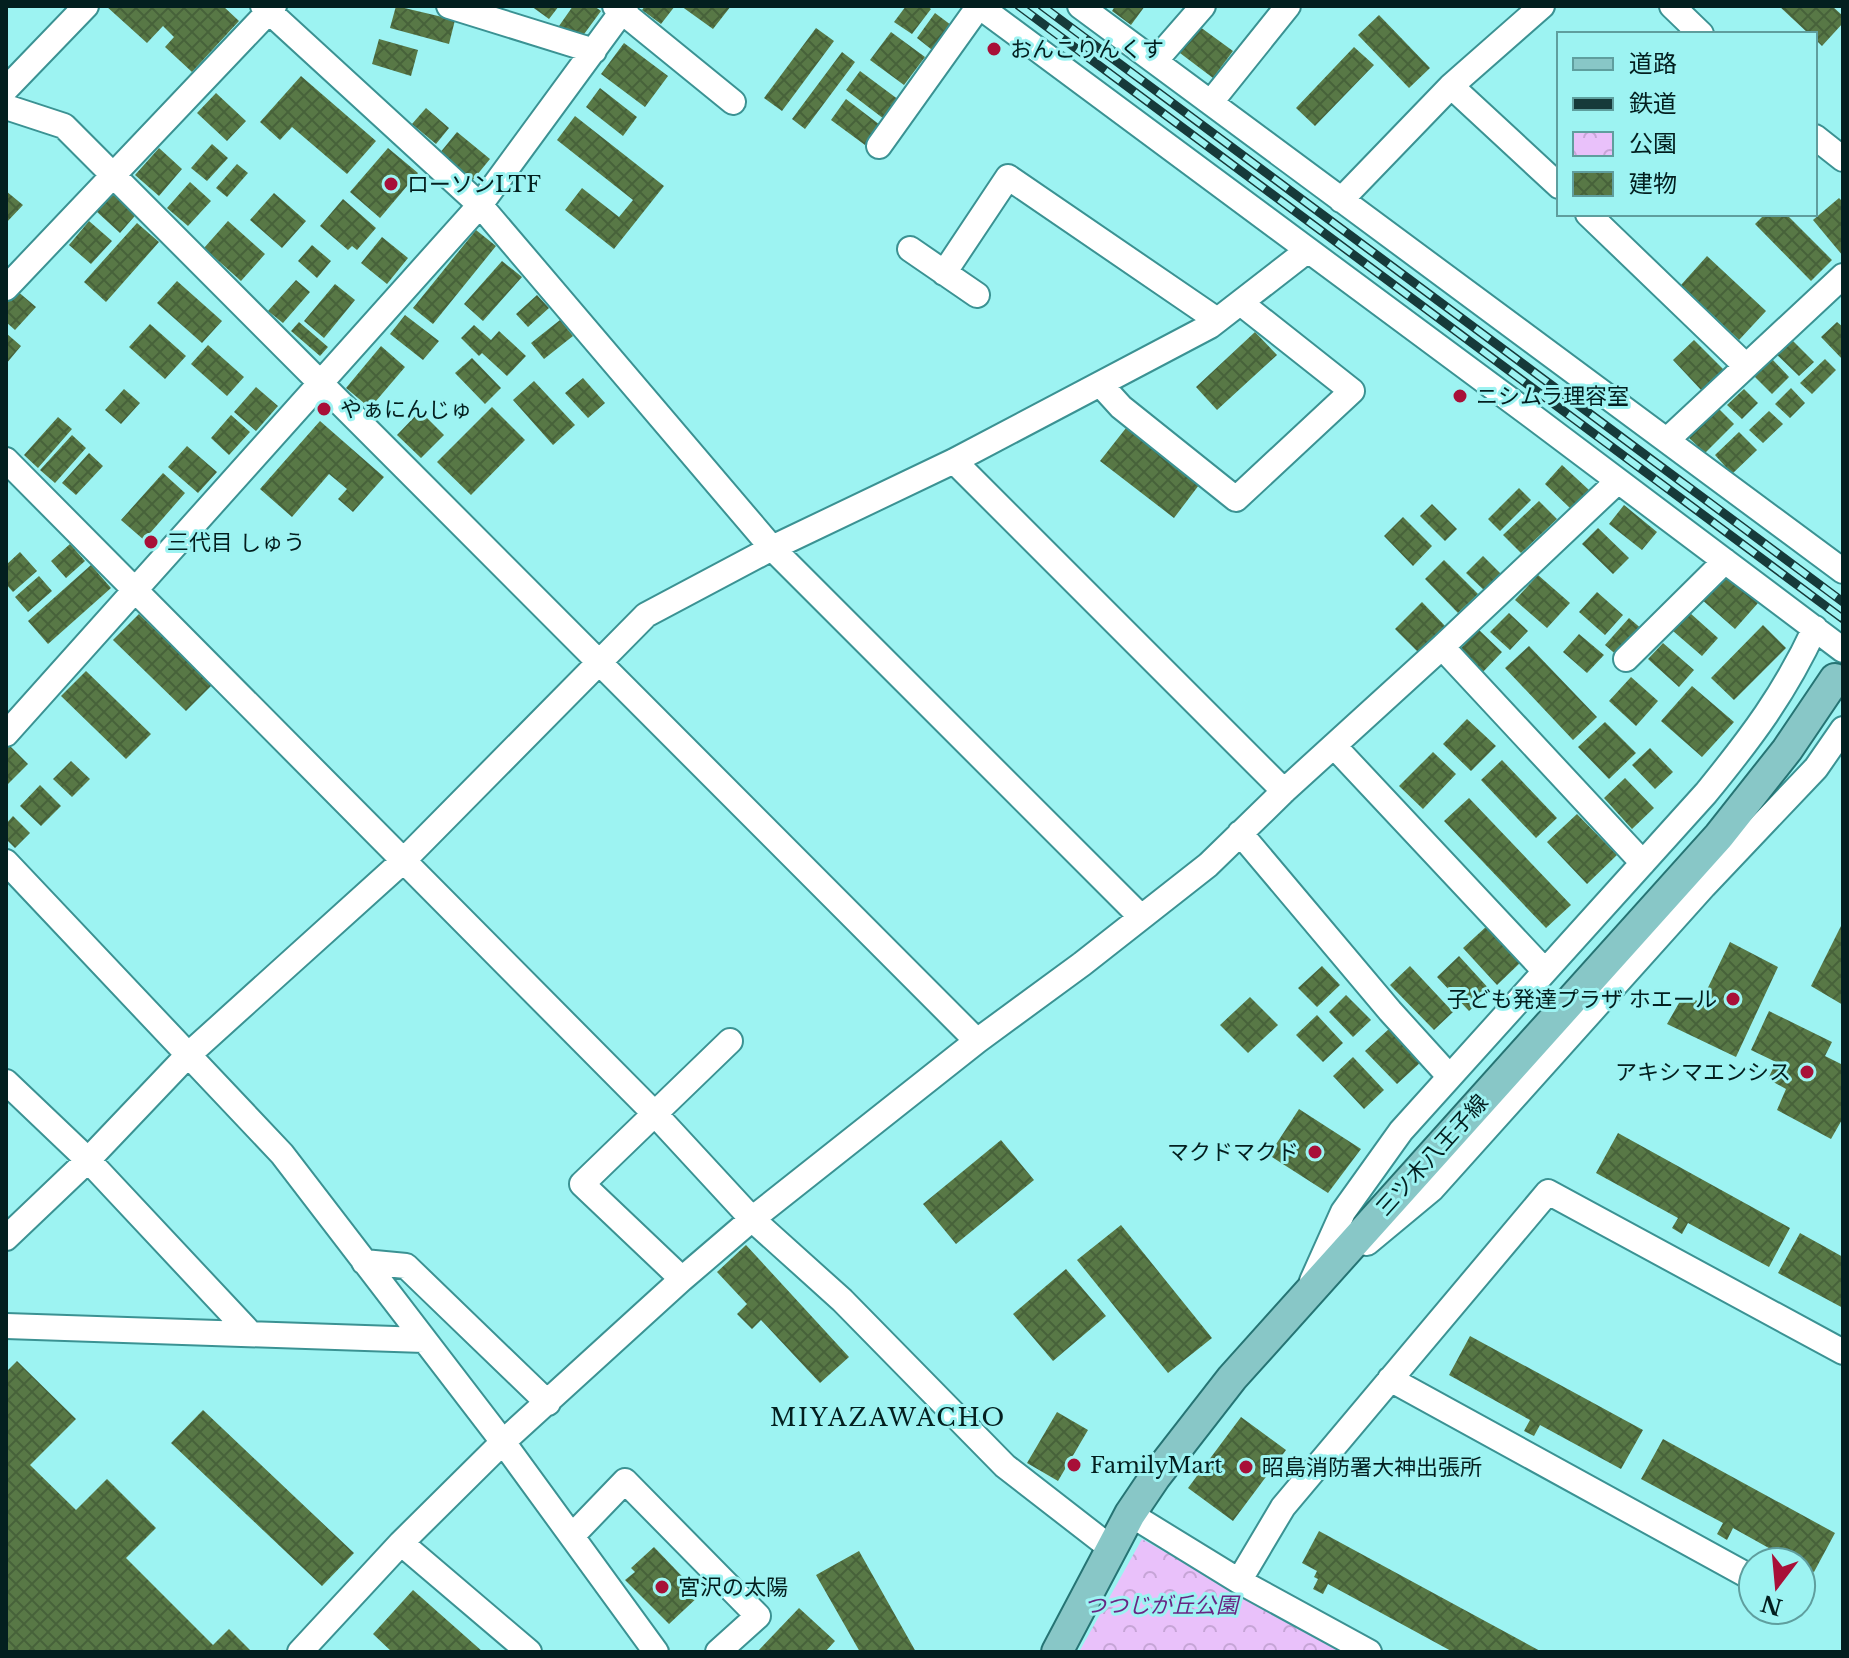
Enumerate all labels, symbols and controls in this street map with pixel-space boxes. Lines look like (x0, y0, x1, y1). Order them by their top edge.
legend (1557, 32, 1817, 216)
place label: おんこりんくす (1010, 36, 1164, 63)
marker: おんこりんくす (985, 40, 1003, 58)
text: 道路 (1629, 49, 1677, 78)
text: 鉄道 (1629, 89, 1677, 118)
text: 公園 (1629, 129, 1677, 158)
text: 建物 (1629, 169, 1677, 198)
place label: ローソンLTF (407, 171, 541, 198)
marker: ローソンLTF (382, 175, 400, 193)
place label: ニシムラ理容室 (1476, 383, 1629, 410)
marker: ニシムラ理容室 (1451, 387, 1469, 405)
place label: やぁにんじゅ (340, 396, 472, 423)
marker: やぁにんじゅ (315, 400, 333, 418)
place label: 三代目 しゅう (167, 529, 305, 556)
marker: 三代目 しゅう (142, 533, 160, 551)
place label: 子ども発達プラザ ホエール (1447, 986, 1717, 1013)
marker: 子ども発達プラザ ホエール (1724, 990, 1742, 1008)
place label: アキシマエンシス (1615, 1059, 1791, 1086)
marker: アキシマエンシス (1798, 1063, 1816, 1081)
street label: 三ツ木八王子線 (1370, 1089, 1494, 1221)
place label: マクドマクド (1167, 1139, 1299, 1166)
marker: マクドマクド (1306, 1143, 1324, 1161)
district label: MIYAZAWACHO (770, 1403, 1006, 1432)
place label: FamilyMart (1090, 1452, 1223, 1479)
place label: 昭島消防署大神出張所 (1262, 1454, 1482, 1481)
marker: FamilyMart (1065, 1456, 1083, 1474)
marker: 昭島消防署大神出張所 (1237, 1458, 1255, 1476)
north arrow (1737, 1546, 1817, 1626)
place label: 宮沢の太陽 (678, 1574, 788, 1601)
marker: 宮沢の太陽 (653, 1578, 671, 1596)
text: N (1758, 1589, 1785, 1621)
park label: つつじが丘公園 (1084, 1592, 1241, 1619)

